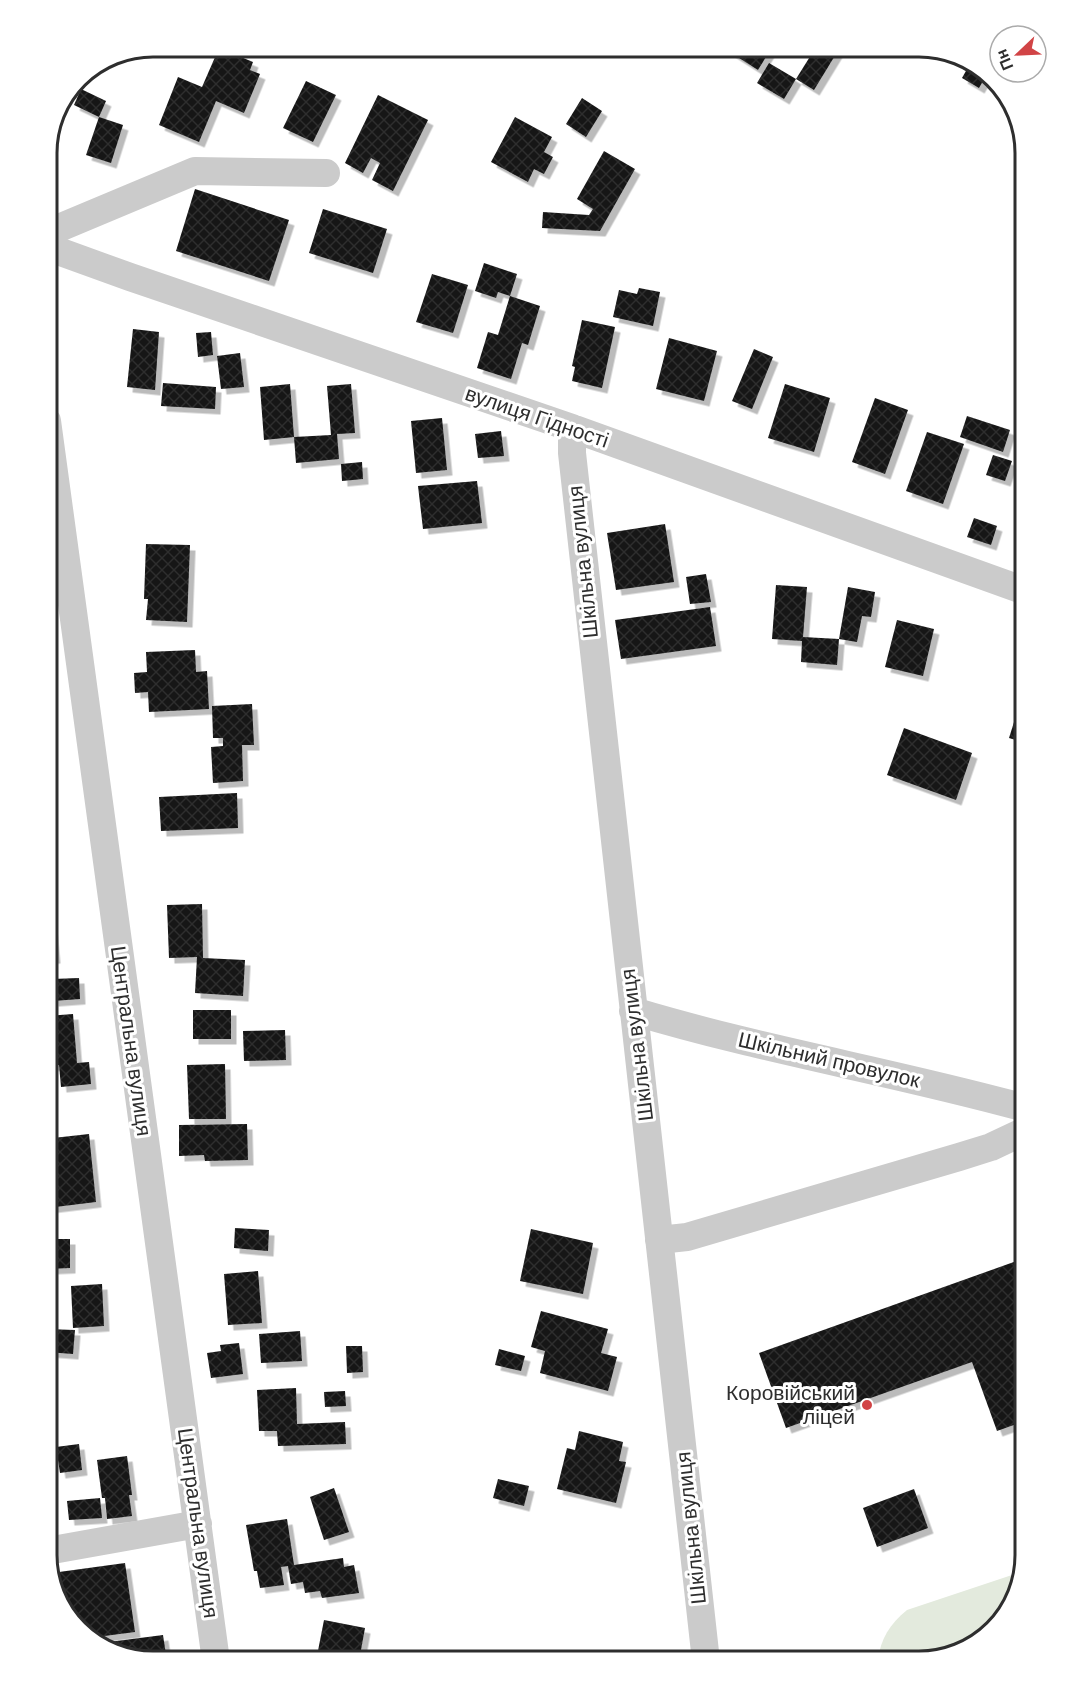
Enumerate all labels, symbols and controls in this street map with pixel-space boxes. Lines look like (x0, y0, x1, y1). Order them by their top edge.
north arrow (988, 24, 1048, 84)
text: Пн (991, 46, 1018, 74)
street label: вулиця Гідності (461, 379, 613, 455)
street label: Шкільна вулиця (561, 484, 605, 640)
street label: Центральна вулиця (104, 944, 158, 1138)
street label: Шкільна вулиця (614, 967, 660, 1123)
street label: Шкільний провулок (735, 1025, 923, 1095)
place label: Коровійський ліцей (726, 1379, 855, 1431)
marker: Коровійський ліцей (860, 1398, 874, 1412)
street label: Центральна вулиця (171, 1426, 225, 1620)
street label: Шкільна вулиця (669, 1450, 713, 1606)

